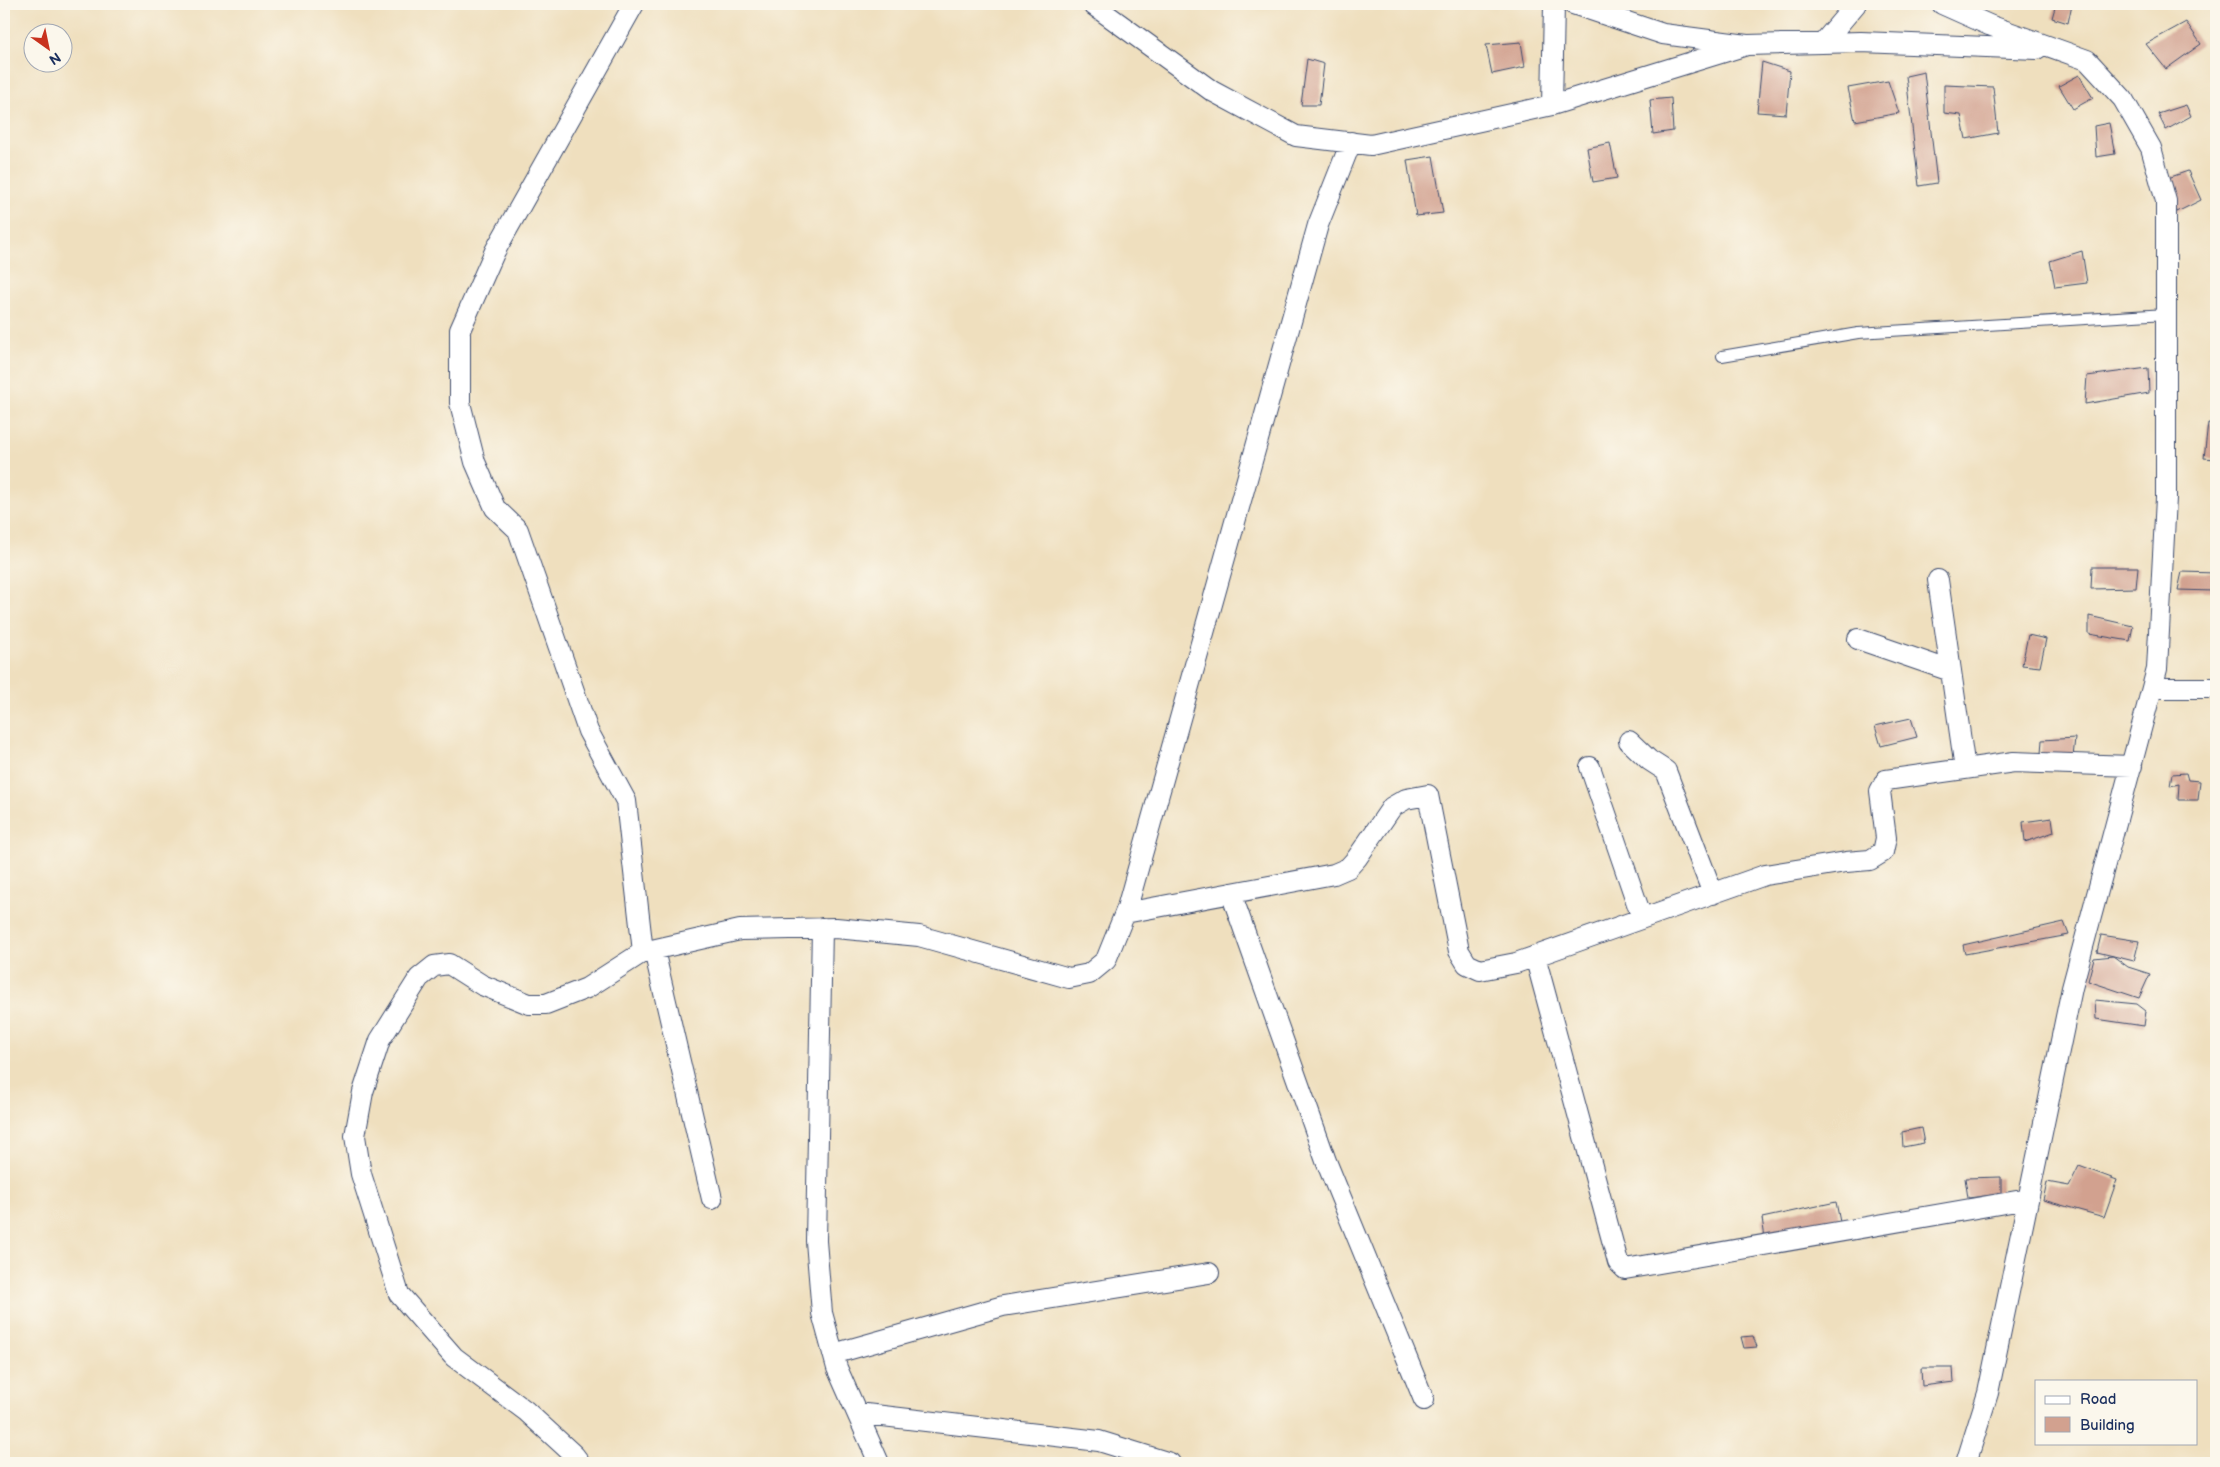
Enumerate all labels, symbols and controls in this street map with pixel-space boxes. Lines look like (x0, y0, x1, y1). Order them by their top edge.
north arrow (22, 22, 72, 72)
text: N (46, 48, 64, 68)
legend (2035, 1380, 2198, 1444)
text: Road (2080, 1390, 2116, 1409)
text: Building (2080, 1416, 2135, 1435)

